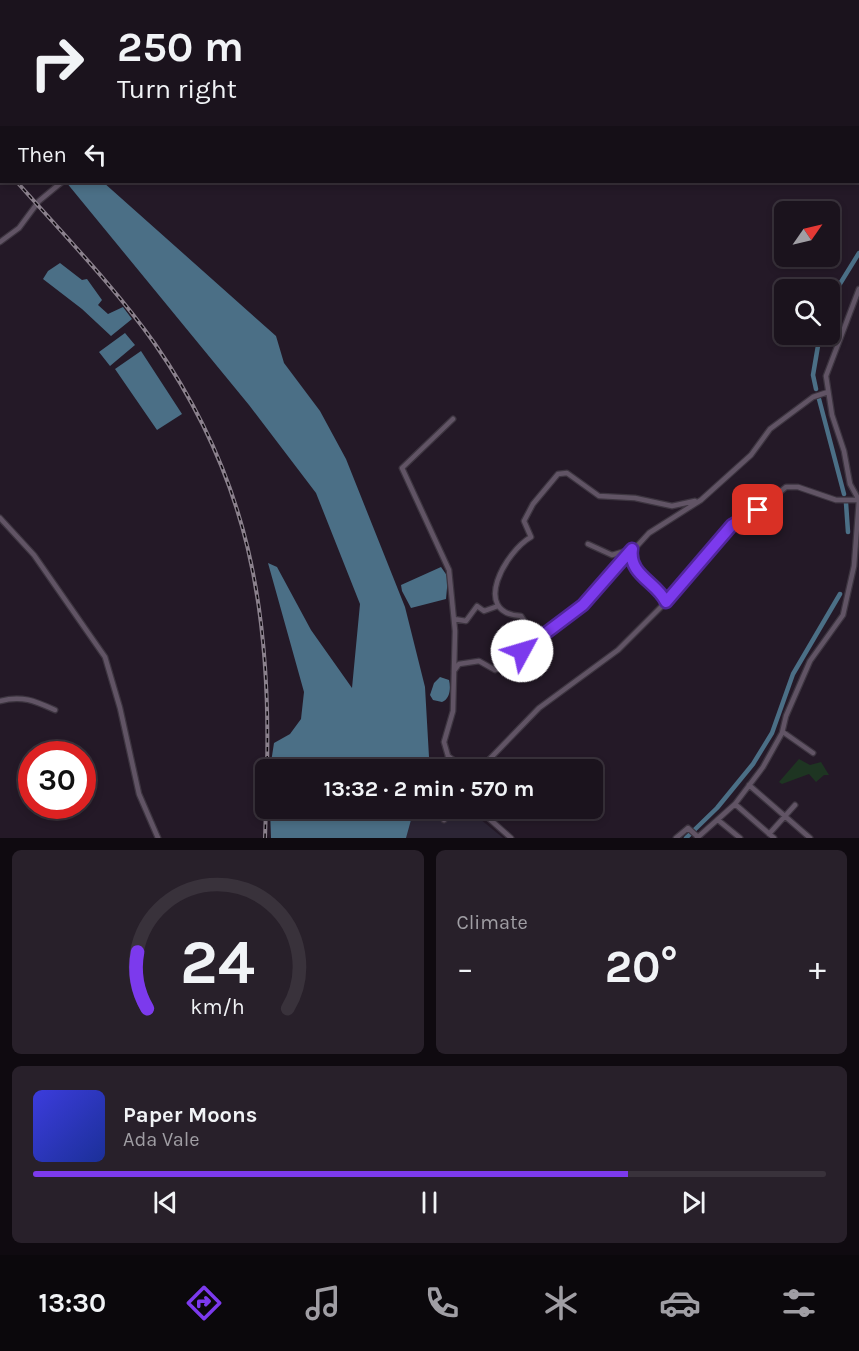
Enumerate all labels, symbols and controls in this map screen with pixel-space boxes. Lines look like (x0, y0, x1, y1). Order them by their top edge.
text: 250 m (117, 22, 244, 72)
icon: right (18, 24, 96, 102)
text: Turn right (117, 73, 237, 105)
icon: left (79, 138, 112, 171)
text: Then (18, 142, 67, 168)
north arrow (774, 201, 840, 267)
map controls (774, 201, 840, 345)
button: search (774, 279, 840, 345)
pin (732, 484, 783, 535)
icon: arrive (741, 493, 774, 526)
position arrow (490, 619, 554, 683)
speed limit sign: 30 (18, 741, 96, 819)
text: 13:32 · 2 min · 570 m (324, 776, 534, 802)
text: Climate (457, 911, 528, 934)
text: 24 (180, 926, 255, 999)
text: 20° (605, 941, 678, 993)
text: − (457, 949, 474, 987)
text: + (809, 949, 826, 987)
text: km/h (191, 994, 245, 1019)
text: Paper Moons (123, 1102, 257, 1128)
text: Ada Vale (123, 1128, 200, 1151)
icon: previous (149, 1186, 182, 1219)
icon: pause (413, 1186, 446, 1219)
icon: next (677, 1186, 710, 1219)
icon: directions (183, 1282, 225, 1324)
icon: music (302, 1282, 344, 1324)
icon: phone (421, 1282, 463, 1324)
icon: climate (540, 1282, 582, 1324)
icon: car (659, 1282, 701, 1324)
icon: filters (778, 1282, 820, 1324)
text: 13:30 (39, 1287, 106, 1319)

